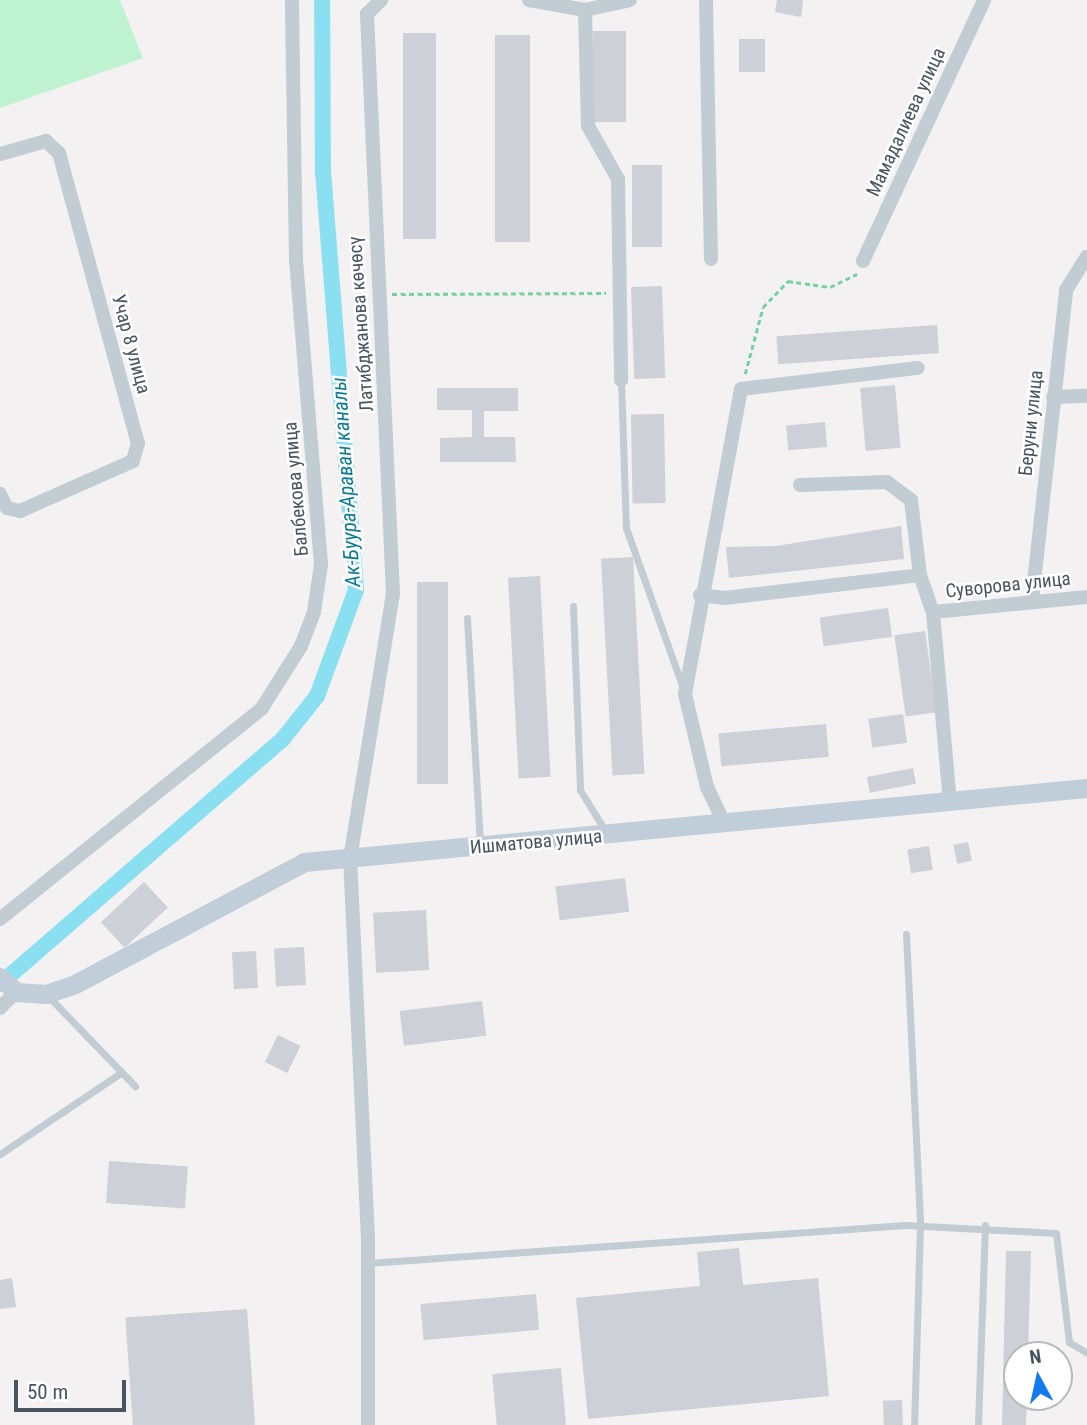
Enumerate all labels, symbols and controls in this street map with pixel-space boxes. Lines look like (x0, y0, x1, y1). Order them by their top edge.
street label: Мамадалиева улица (862, 44, 950, 200)
street label: Латибджанова көчөсү (343, 236, 379, 412)
street label: Учар 8 улица (107, 292, 155, 396)
street label: Беруни улица (1014, 369, 1048, 477)
water label: Ак-Буура-Араван каналы (326, 376, 366, 588)
street label: Балбекова улица (279, 421, 313, 557)
street label: Суворова улица (944, 567, 1072, 603)
street label: Ишматова улица (469, 825, 603, 859)
north arrow (1003, 1341, 1073, 1411)
text: N (1028, 1344, 1043, 1369)
scale bar (18, 1366, 130, 1410)
text: 50 m (27, 1380, 68, 1404)

